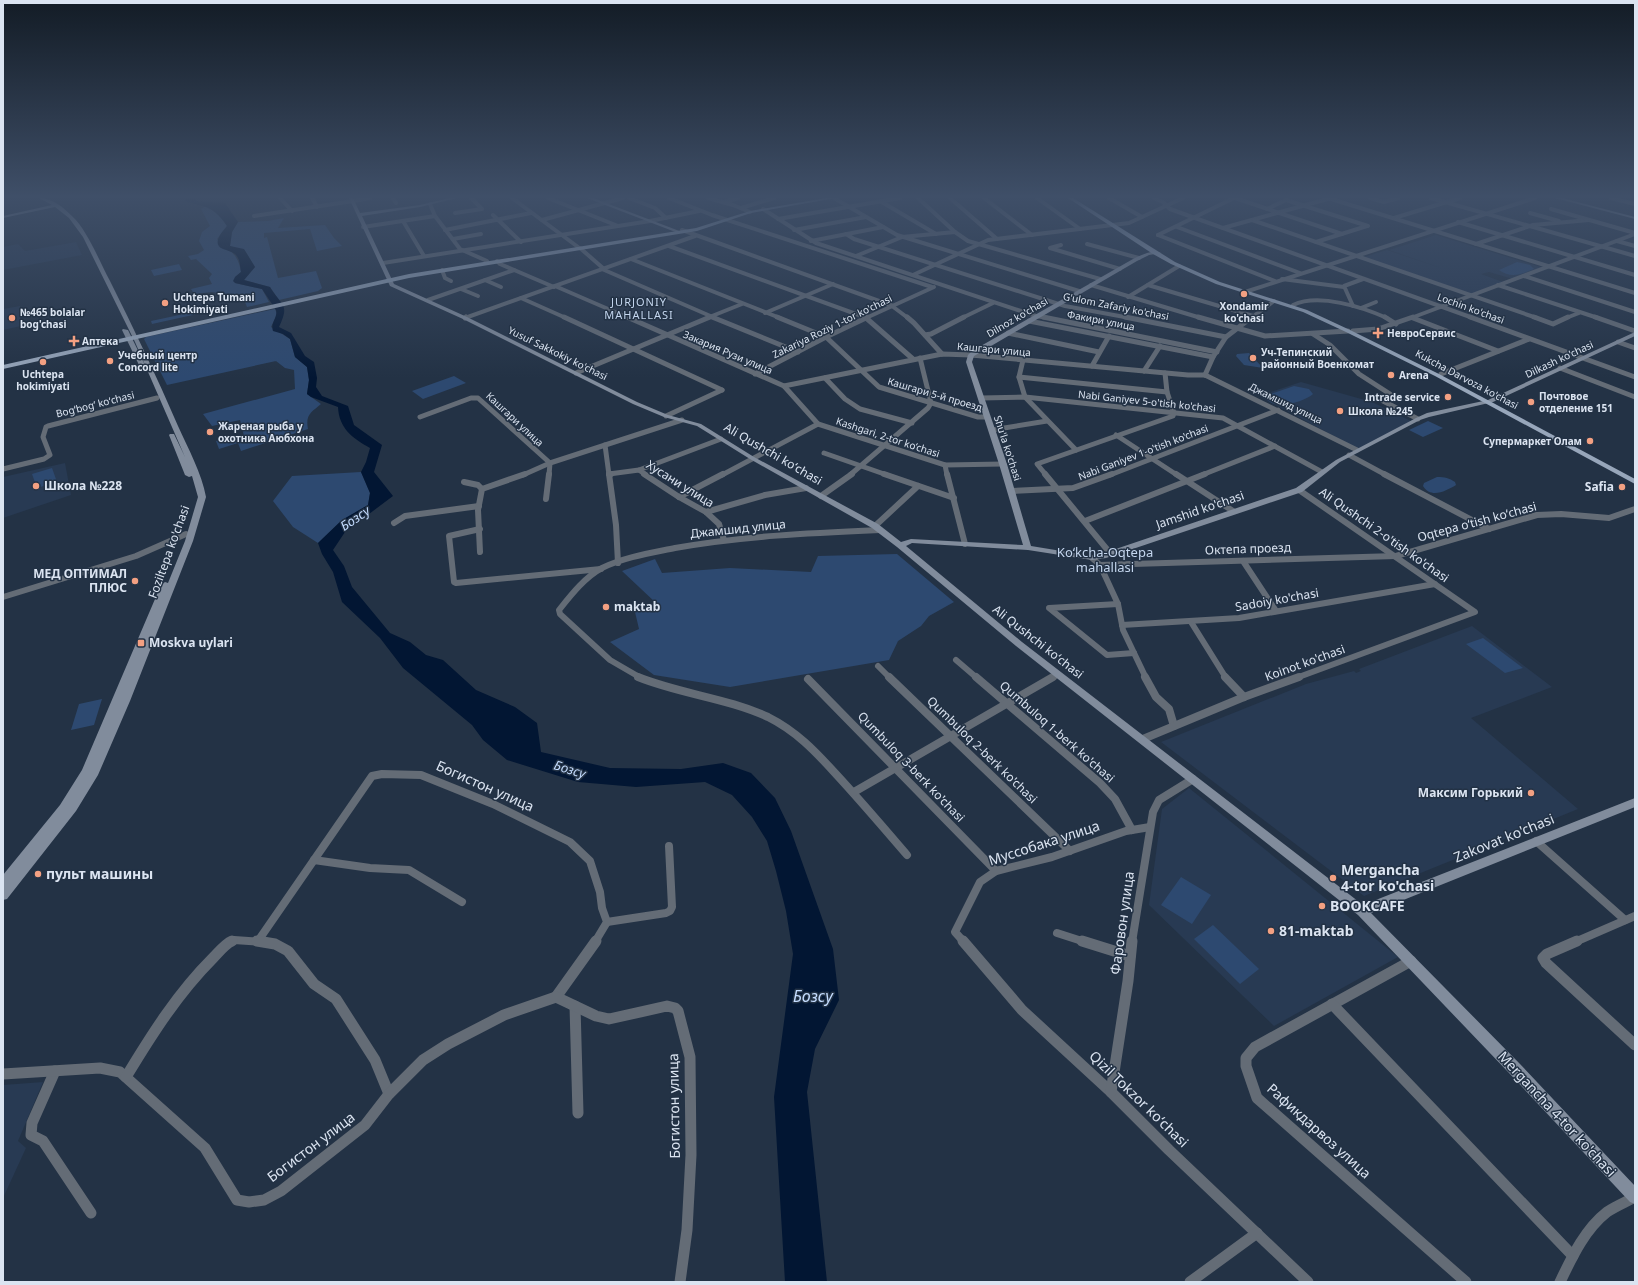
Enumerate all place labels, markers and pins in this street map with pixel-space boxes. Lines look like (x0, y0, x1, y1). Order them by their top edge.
marker: Xondamir ko'chasi (1239, 289, 1249, 299)
place label: Uchtepa Tumani Hokimiyati (173, 290, 254, 316)
marker: Uchtepa Tumani Hokimiyati (160, 298, 170, 308)
place label: Xondamir ko'chasi (1220, 299, 1269, 325)
place label: №465 bolalar bog'chasi (20, 305, 86, 331)
marker: №465 bolalar bog'chasi (7, 313, 17, 323)
place label: НевроСервис (1387, 326, 1456, 340)
marker: НевроСервис (1372, 327, 1384, 339)
place label: Аптека (82, 334, 118, 348)
marker: Аптека (69, 336, 79, 346)
place label: Уч-Тепинский районный Военкомат (1261, 345, 1374, 371)
place label: Учебный центр Concord lite (118, 348, 197, 374)
marker: Уч-Тепинский районный Военкомат (1248, 353, 1258, 363)
marker: Учебный центр Concord lite (105, 356, 115, 366)
marker: Uchtepa hokimiyati (38, 357, 48, 367)
place label: Uchtepa hokimiyati (16, 367, 70, 393)
place label: Arena (1399, 368, 1429, 382)
marker: Arena (1386, 370, 1396, 380)
place label: Почтовое отделение 151 (1539, 389, 1613, 415)
place label: Intrade service (1365, 390, 1440, 404)
marker: Intrade service (1443, 392, 1453, 402)
marker: Почтовое отделение 151 (1526, 397, 1536, 407)
place label: Школа №245 (1348, 404, 1413, 418)
marker: Школа №245 (1335, 406, 1345, 416)
place label: Жареная рыба у охотника Аюбхона (218, 419, 314, 445)
marker: Жареная рыба у охотника Аюбхона (205, 427, 215, 437)
place label: Супермаркет Олам (1483, 434, 1582, 448)
marker: Супермаркет Олам (1585, 436, 1595, 446)
place label: Школа №228 (44, 477, 122, 494)
place label: Safia (1585, 478, 1614, 495)
marker: Школа №228 (31, 481, 41, 491)
marker: Safia (1617, 482, 1627, 492)
place label: МЕД ОПТИМАЛ ПЛЮС (33, 565, 127, 596)
marker: МЕД ОПТИМАЛ ПЛЮС (130, 576, 140, 586)
place label: maktab (614, 598, 661, 615)
marker: maktab (601, 602, 611, 612)
place label: Moskva uylari (149, 634, 233, 651)
marker: Moskva uylari (136, 638, 146, 648)
place label: Максим Горький (1418, 784, 1523, 801)
marker: Максим Горький (1526, 788, 1536, 798)
place label: Mergancha 4-tor ko'chasi (1341, 860, 1434, 895)
place label: пульт машины (46, 864, 153, 883)
marker: пульт машины (33, 869, 43, 879)
marker: Mergancha 4-tor ko'chasi (1328, 873, 1338, 883)
place label: BOOKCAFE (1330, 896, 1405, 915)
marker: BOOKCAFE (1317, 901, 1327, 911)
place label: 81-maktab (1279, 921, 1354, 940)
marker: 81-maktab (1266, 926, 1276, 936)

